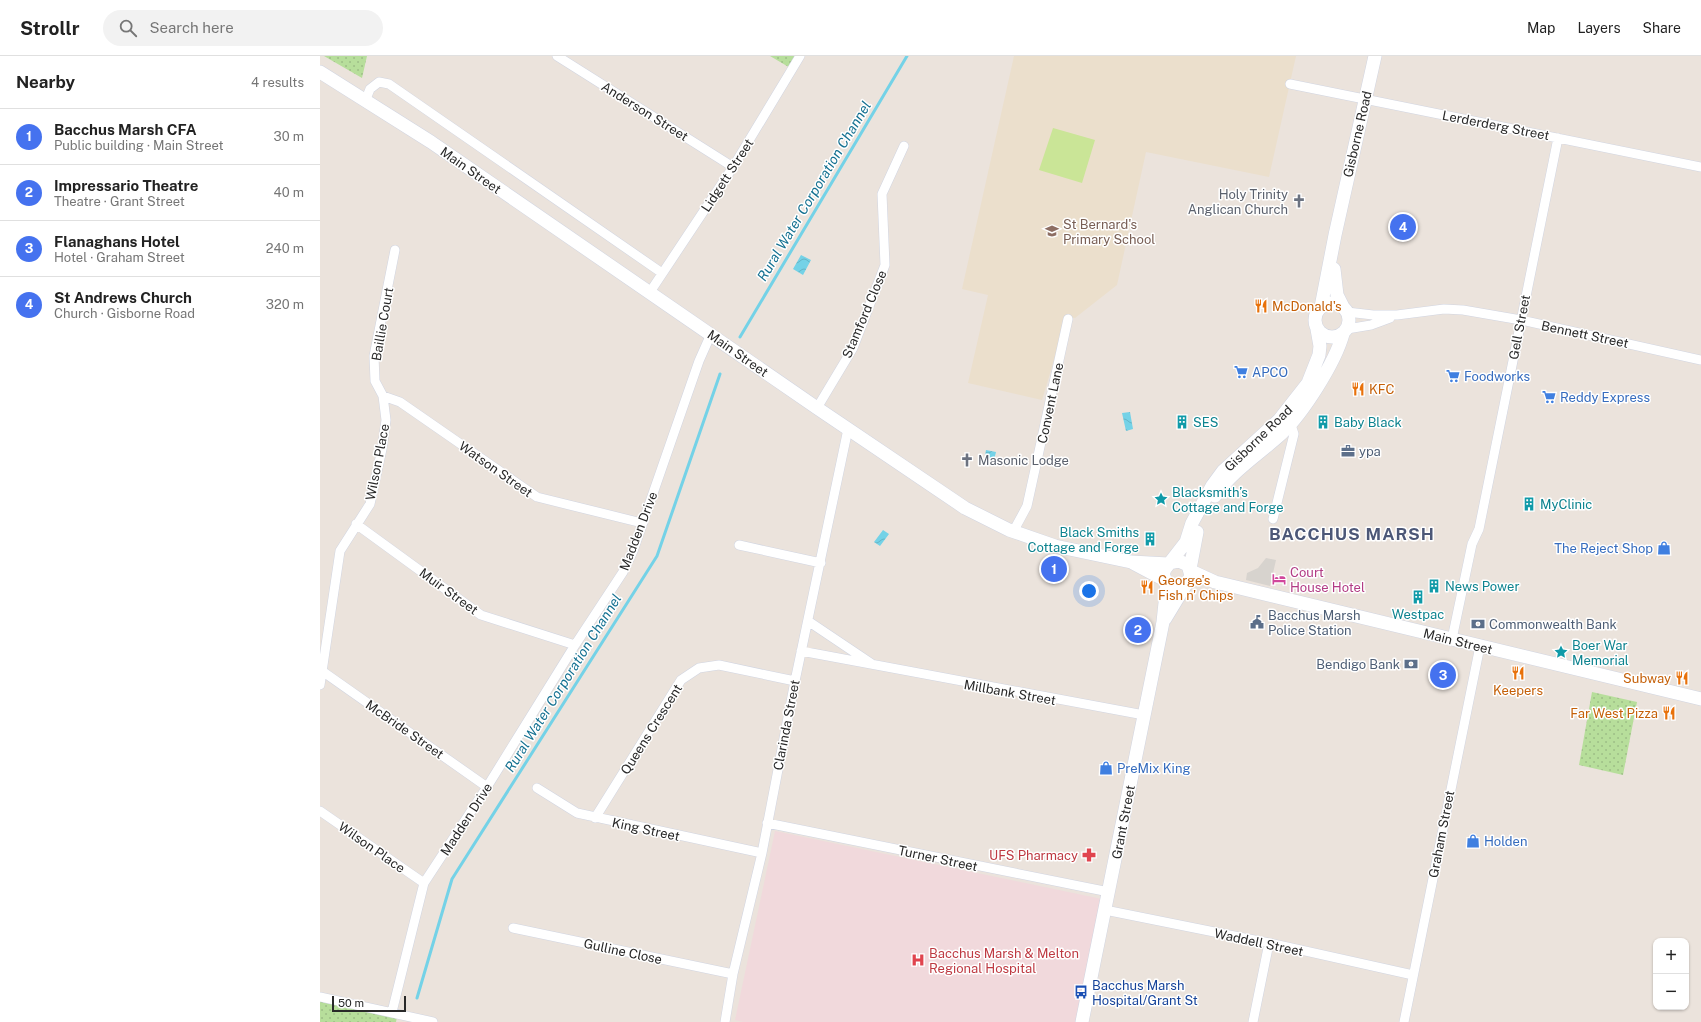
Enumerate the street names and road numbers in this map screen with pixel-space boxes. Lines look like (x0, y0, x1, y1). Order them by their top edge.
street label: Anderson Street (599, 79, 691, 144)
street label: Gisborne Road (1340, 89, 1375, 179)
street label: Lerderderg Street (1441, 108, 1551, 143)
street label: Lidgett Street (698, 136, 757, 215)
street label: Main Street (437, 144, 504, 197)
street label: Stamford Close (839, 268, 890, 360)
street label: Baillie Court (369, 286, 396, 362)
street label: Gell Street (1506, 293, 1533, 361)
street label: Bennett Street (1540, 318, 1630, 351)
street label: Main Street (704, 327, 771, 380)
street label: Convent Lane (1035, 361, 1066, 445)
street label: Gisborne Road (1221, 402, 1295, 474)
street label: Wilson Place (363, 422, 392, 502)
street label: Watson Street (456, 439, 535, 500)
street label: Madden Drive (617, 490, 660, 573)
street label: Muir Street (417, 565, 481, 618)
street label: Main Street (1422, 626, 1494, 657)
street label: Millbank Street (963, 677, 1057, 708)
street label: Clarinda Street (770, 679, 803, 772)
street label: Queens Crescent (618, 681, 685, 777)
street label: McBride Street (363, 697, 447, 762)
street label: Madden Drive (437, 780, 495, 858)
street label: Grant Street (1109, 784, 1138, 860)
street label: Graham Street (1426, 789, 1457, 879)
street label: King Street (611, 815, 681, 844)
street label: Wilson Place (336, 819, 408, 876)
street label: Turner Street (897, 843, 979, 874)
street label: Waddell Street (1213, 926, 1305, 959)
street label: Gulline Close (582, 936, 664, 967)

